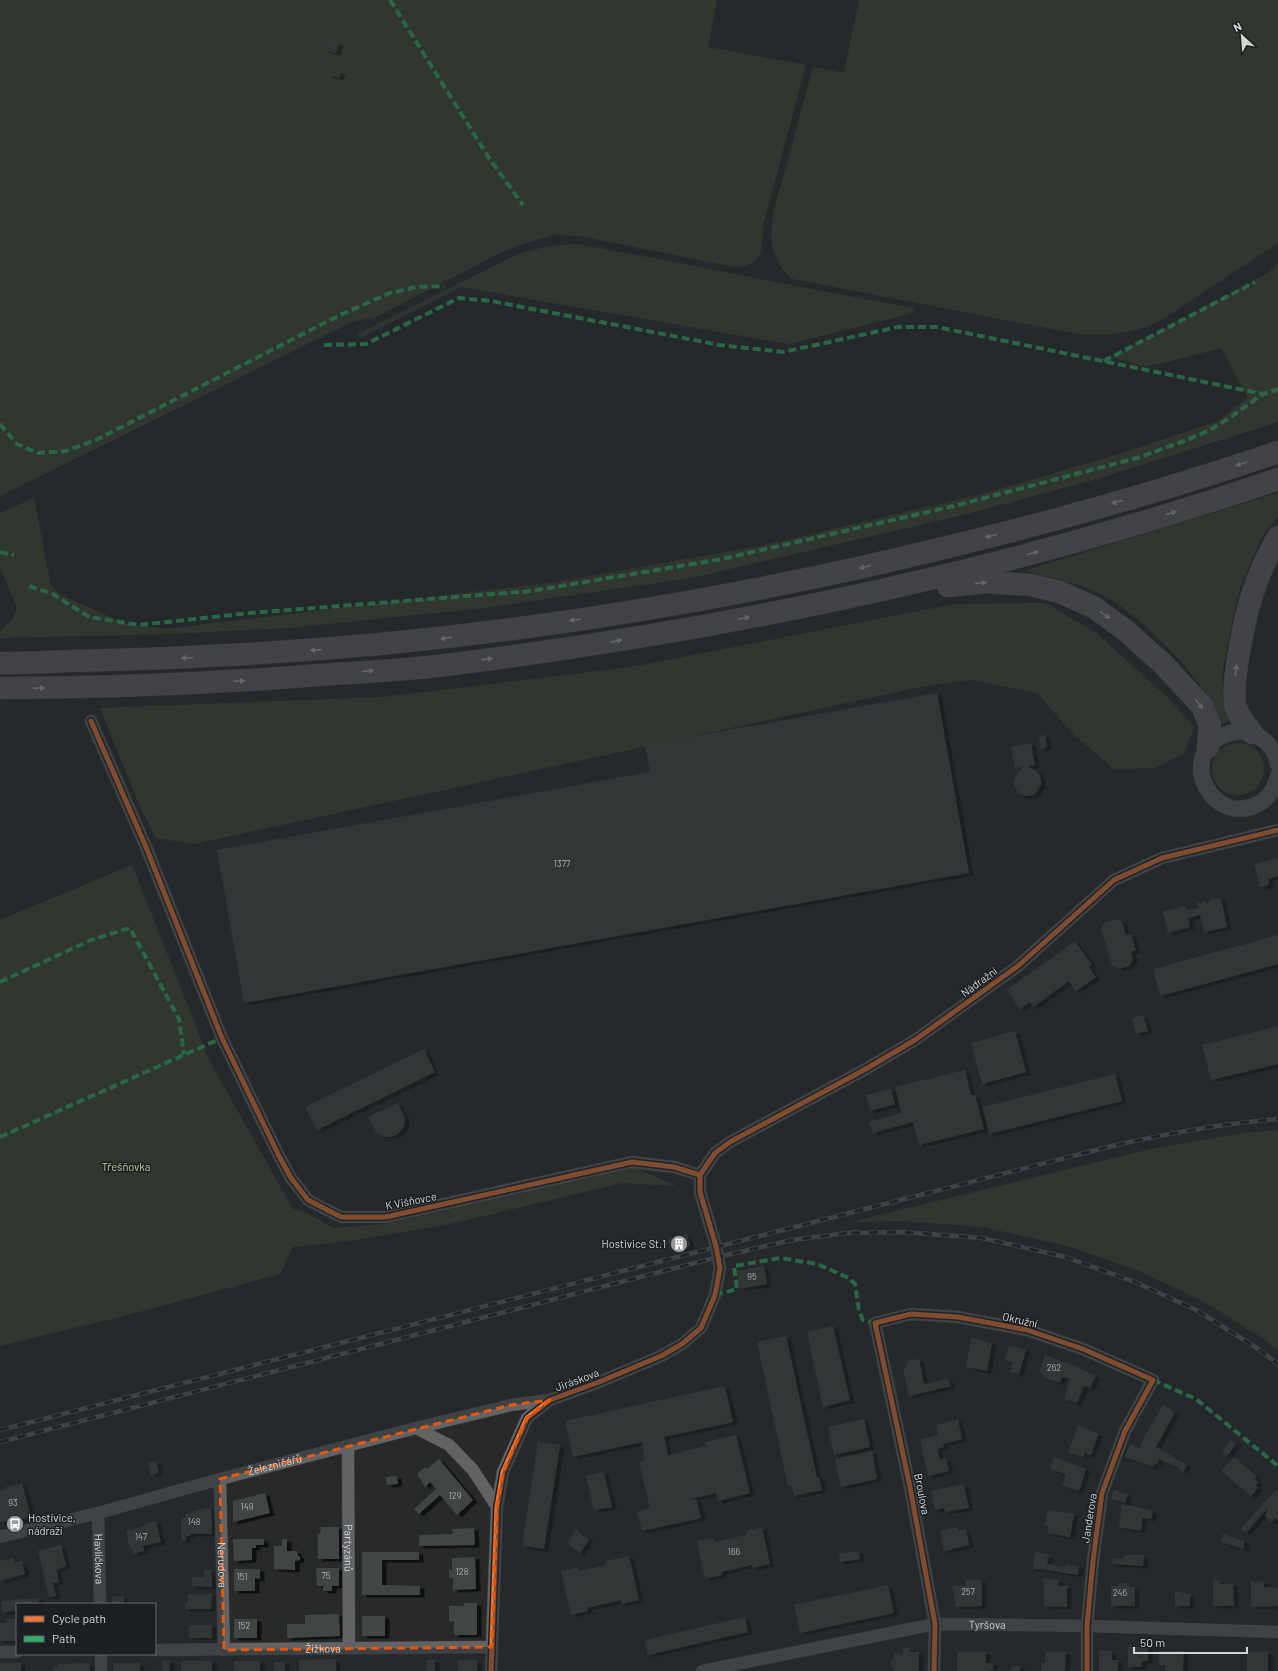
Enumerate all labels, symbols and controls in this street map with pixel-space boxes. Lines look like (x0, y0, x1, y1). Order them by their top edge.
north arrow (1222, 16, 1262, 56)
text: N (1231, 19, 1244, 34)
one-way arrow (1235, 461, 1247, 467)
one-way arrow (1110, 499, 1122, 505)
one-way arrow (1166, 510, 1178, 516)
one-way arrow (985, 534, 998, 540)
one-way arrow (1027, 550, 1039, 556)
one-way arrow (859, 564, 871, 570)
one-way arrow (975, 580, 987, 587)
one-way arrow (1099, 611, 1110, 619)
one-way arrow (738, 615, 750, 621)
one-way arrow (569, 617, 581, 623)
one-way arrow (440, 635, 452, 641)
one-way arrow (610, 638, 622, 644)
one-way arrow (310, 646, 322, 653)
one-way arrow (181, 654, 193, 661)
one-way arrow (481, 656, 493, 662)
one-way arrow (1233, 664, 1239, 676)
one-way arrow (362, 668, 375, 675)
one-way arrow (233, 677, 245, 684)
one-way arrow (33, 685, 46, 691)
one-way arrow (1195, 698, 1203, 709)
house number: 1377 (554, 858, 571, 869)
street label: Nádražní (958, 964, 1000, 999)
park label: Třešňovka (102, 1160, 150, 1173)
street label: K Višňovce (384, 1189, 438, 1212)
building icon: Hostivice St.1 (669, 1234, 689, 1254)
place label: Hostivice St.1 (602, 1237, 666, 1250)
house number: 95 (747, 1271, 757, 1282)
street label: Okružní (1001, 1309, 1039, 1330)
house number: 262 (1047, 1362, 1061, 1373)
street label: Jiráskova (553, 1366, 601, 1393)
street label: Železničářů (246, 1451, 303, 1478)
street label: Broulova (912, 1472, 933, 1516)
house number: 129 (449, 1490, 462, 1501)
street label: Janderova (1078, 1492, 1099, 1544)
house number: 93 (8, 1497, 18, 1508)
house number: 149 (241, 1501, 254, 1512)
place label: Hostivice, nádraží (28, 1511, 76, 1537)
bus stop icon: Hostivice, nádraží (5, 1514, 25, 1534)
house number: 148 (188, 1516, 201, 1527)
street label: Partyzánů (342, 1524, 356, 1572)
house number: 147 (135, 1531, 148, 1542)
street label: Havlíčkova (92, 1534, 107, 1584)
street label: Nerudova (215, 1542, 230, 1588)
house number: 166 (728, 1546, 741, 1557)
house number: 128 (456, 1566, 469, 1577)
house number: 75 (322, 1570, 331, 1581)
house number: 151 (237, 1571, 247, 1582)
house number: 257 (961, 1586, 976, 1597)
house number: 246 (1113, 1587, 1128, 1598)
legend (16, 1603, 156, 1655)
text: Cycle path (52, 1611, 106, 1625)
street label: Tyršova (969, 1617, 1006, 1631)
house number: 152 (238, 1620, 250, 1631)
scale bar (1134, 1629, 1247, 1655)
text: Path (52, 1631, 76, 1645)
text: 50 m (1140, 1635, 1165, 1649)
street label: Žižkova (305, 1641, 341, 1655)

